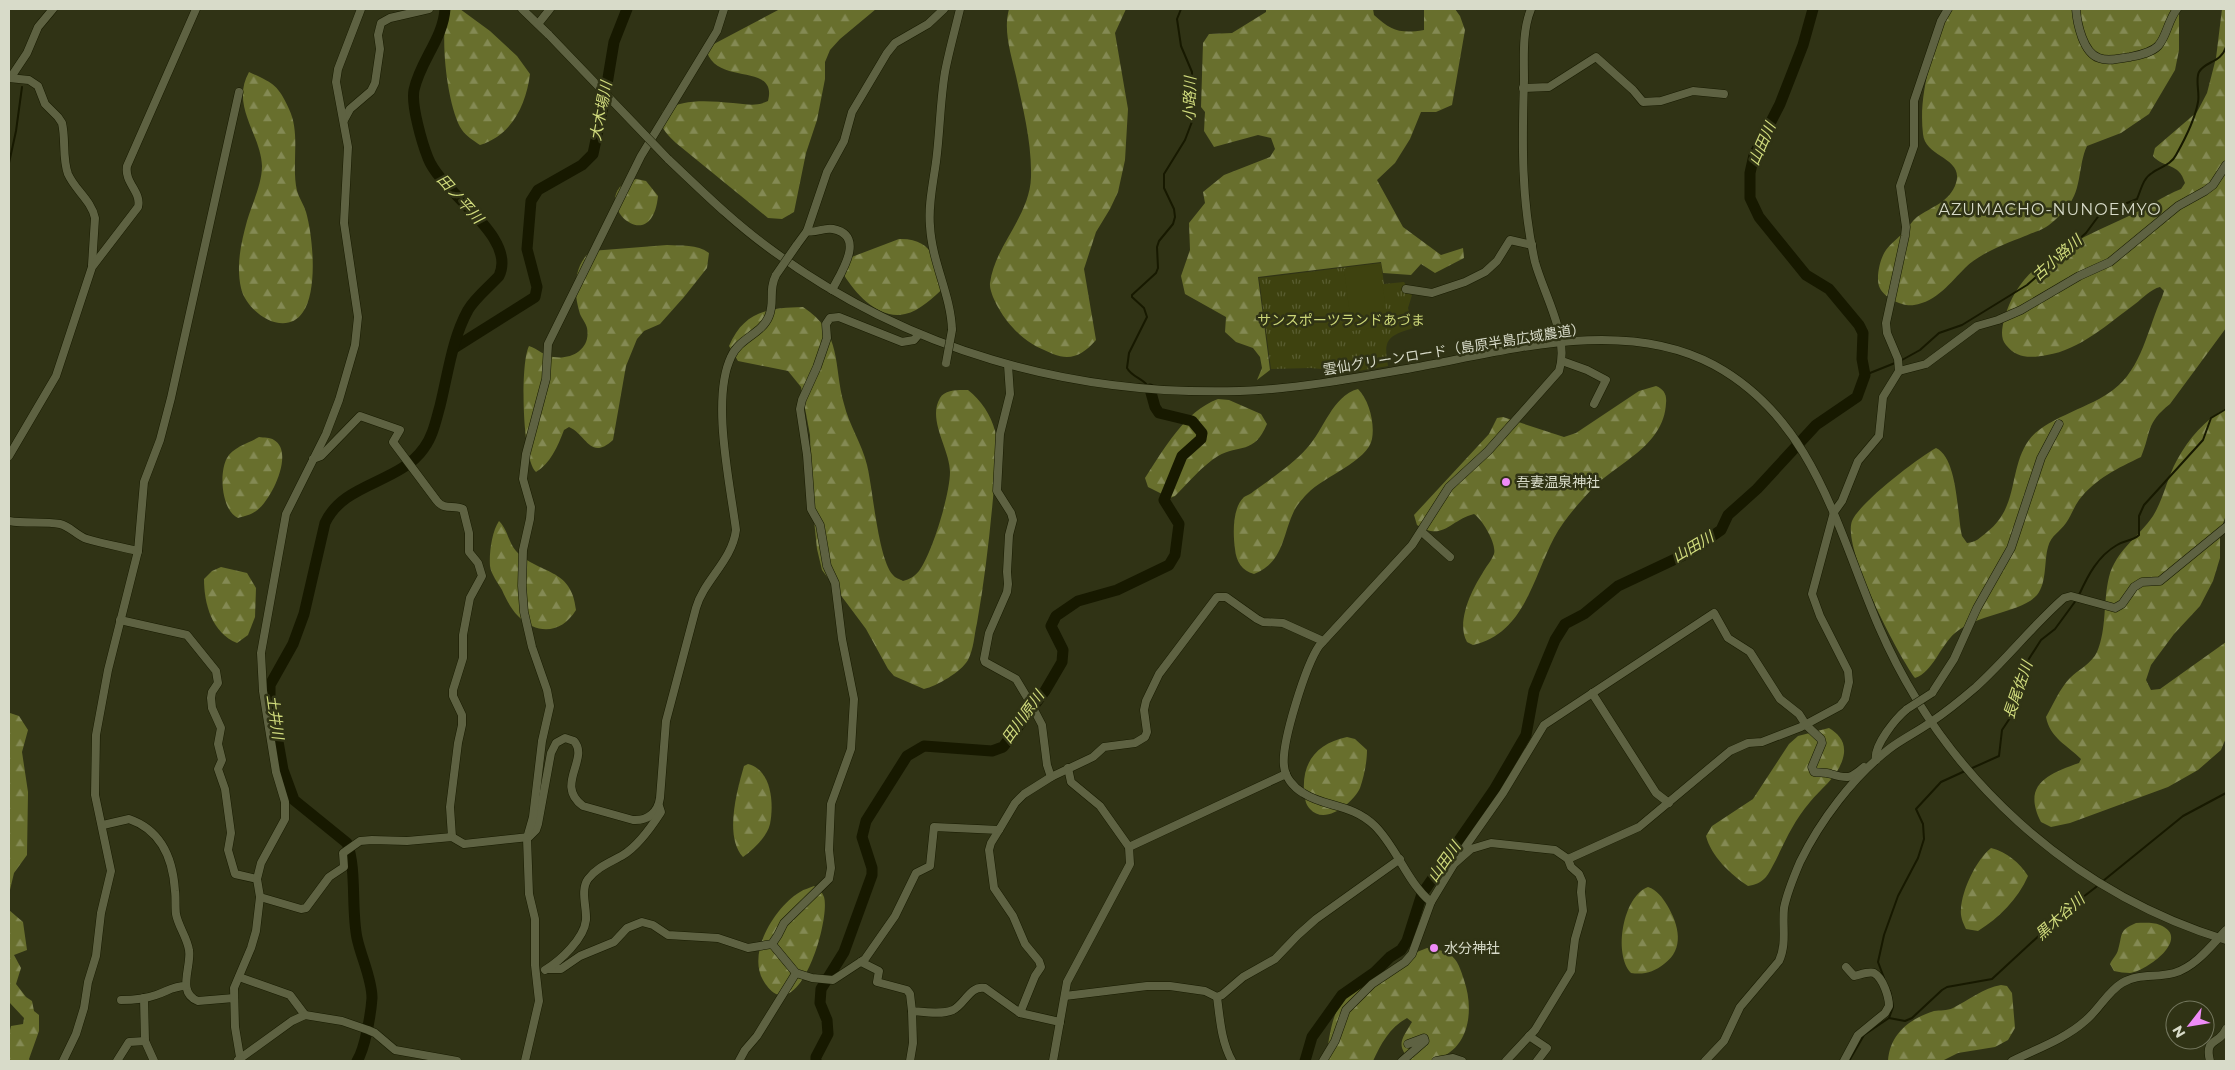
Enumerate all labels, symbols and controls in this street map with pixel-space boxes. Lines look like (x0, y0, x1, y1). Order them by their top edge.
water label: 小路川 (1180, 74, 1199, 122)
water label: 大木場川 (585, 78, 616, 142)
water label: 山田川 (1744, 118, 1780, 168)
water label: 田ノ平川 (433, 170, 489, 229)
district label: AZUMACHO-NUNOEMYO (1938, 200, 2162, 219)
water label: 古小路川 (2028, 229, 2087, 284)
park label: サンスポーツランドあづま (1257, 311, 1425, 329)
street label: 雲仙グリーンロード（島原半島広域農道） (1322, 319, 1586, 379)
place label: 吾妻温泉神社 (1516, 473, 1600, 491)
marker: 吾妻温泉神社 (1500, 476, 1512, 488)
water label: 山田川 (1669, 526, 1719, 566)
water label: 長尾佐川 (1999, 656, 2037, 721)
water label: 田川原川 (997, 685, 1049, 747)
water label: 土井川 (263, 693, 288, 743)
water label: 山田川 (1423, 836, 1465, 886)
water label: 黒木谷川 (2031, 888, 2090, 944)
place label: 水分神社 (1444, 939, 1500, 957)
marker: 水分神社 (1428, 942, 1440, 954)
north arrow (2165, 1000, 2215, 1050)
text: N (2168, 1022, 2189, 1041)

